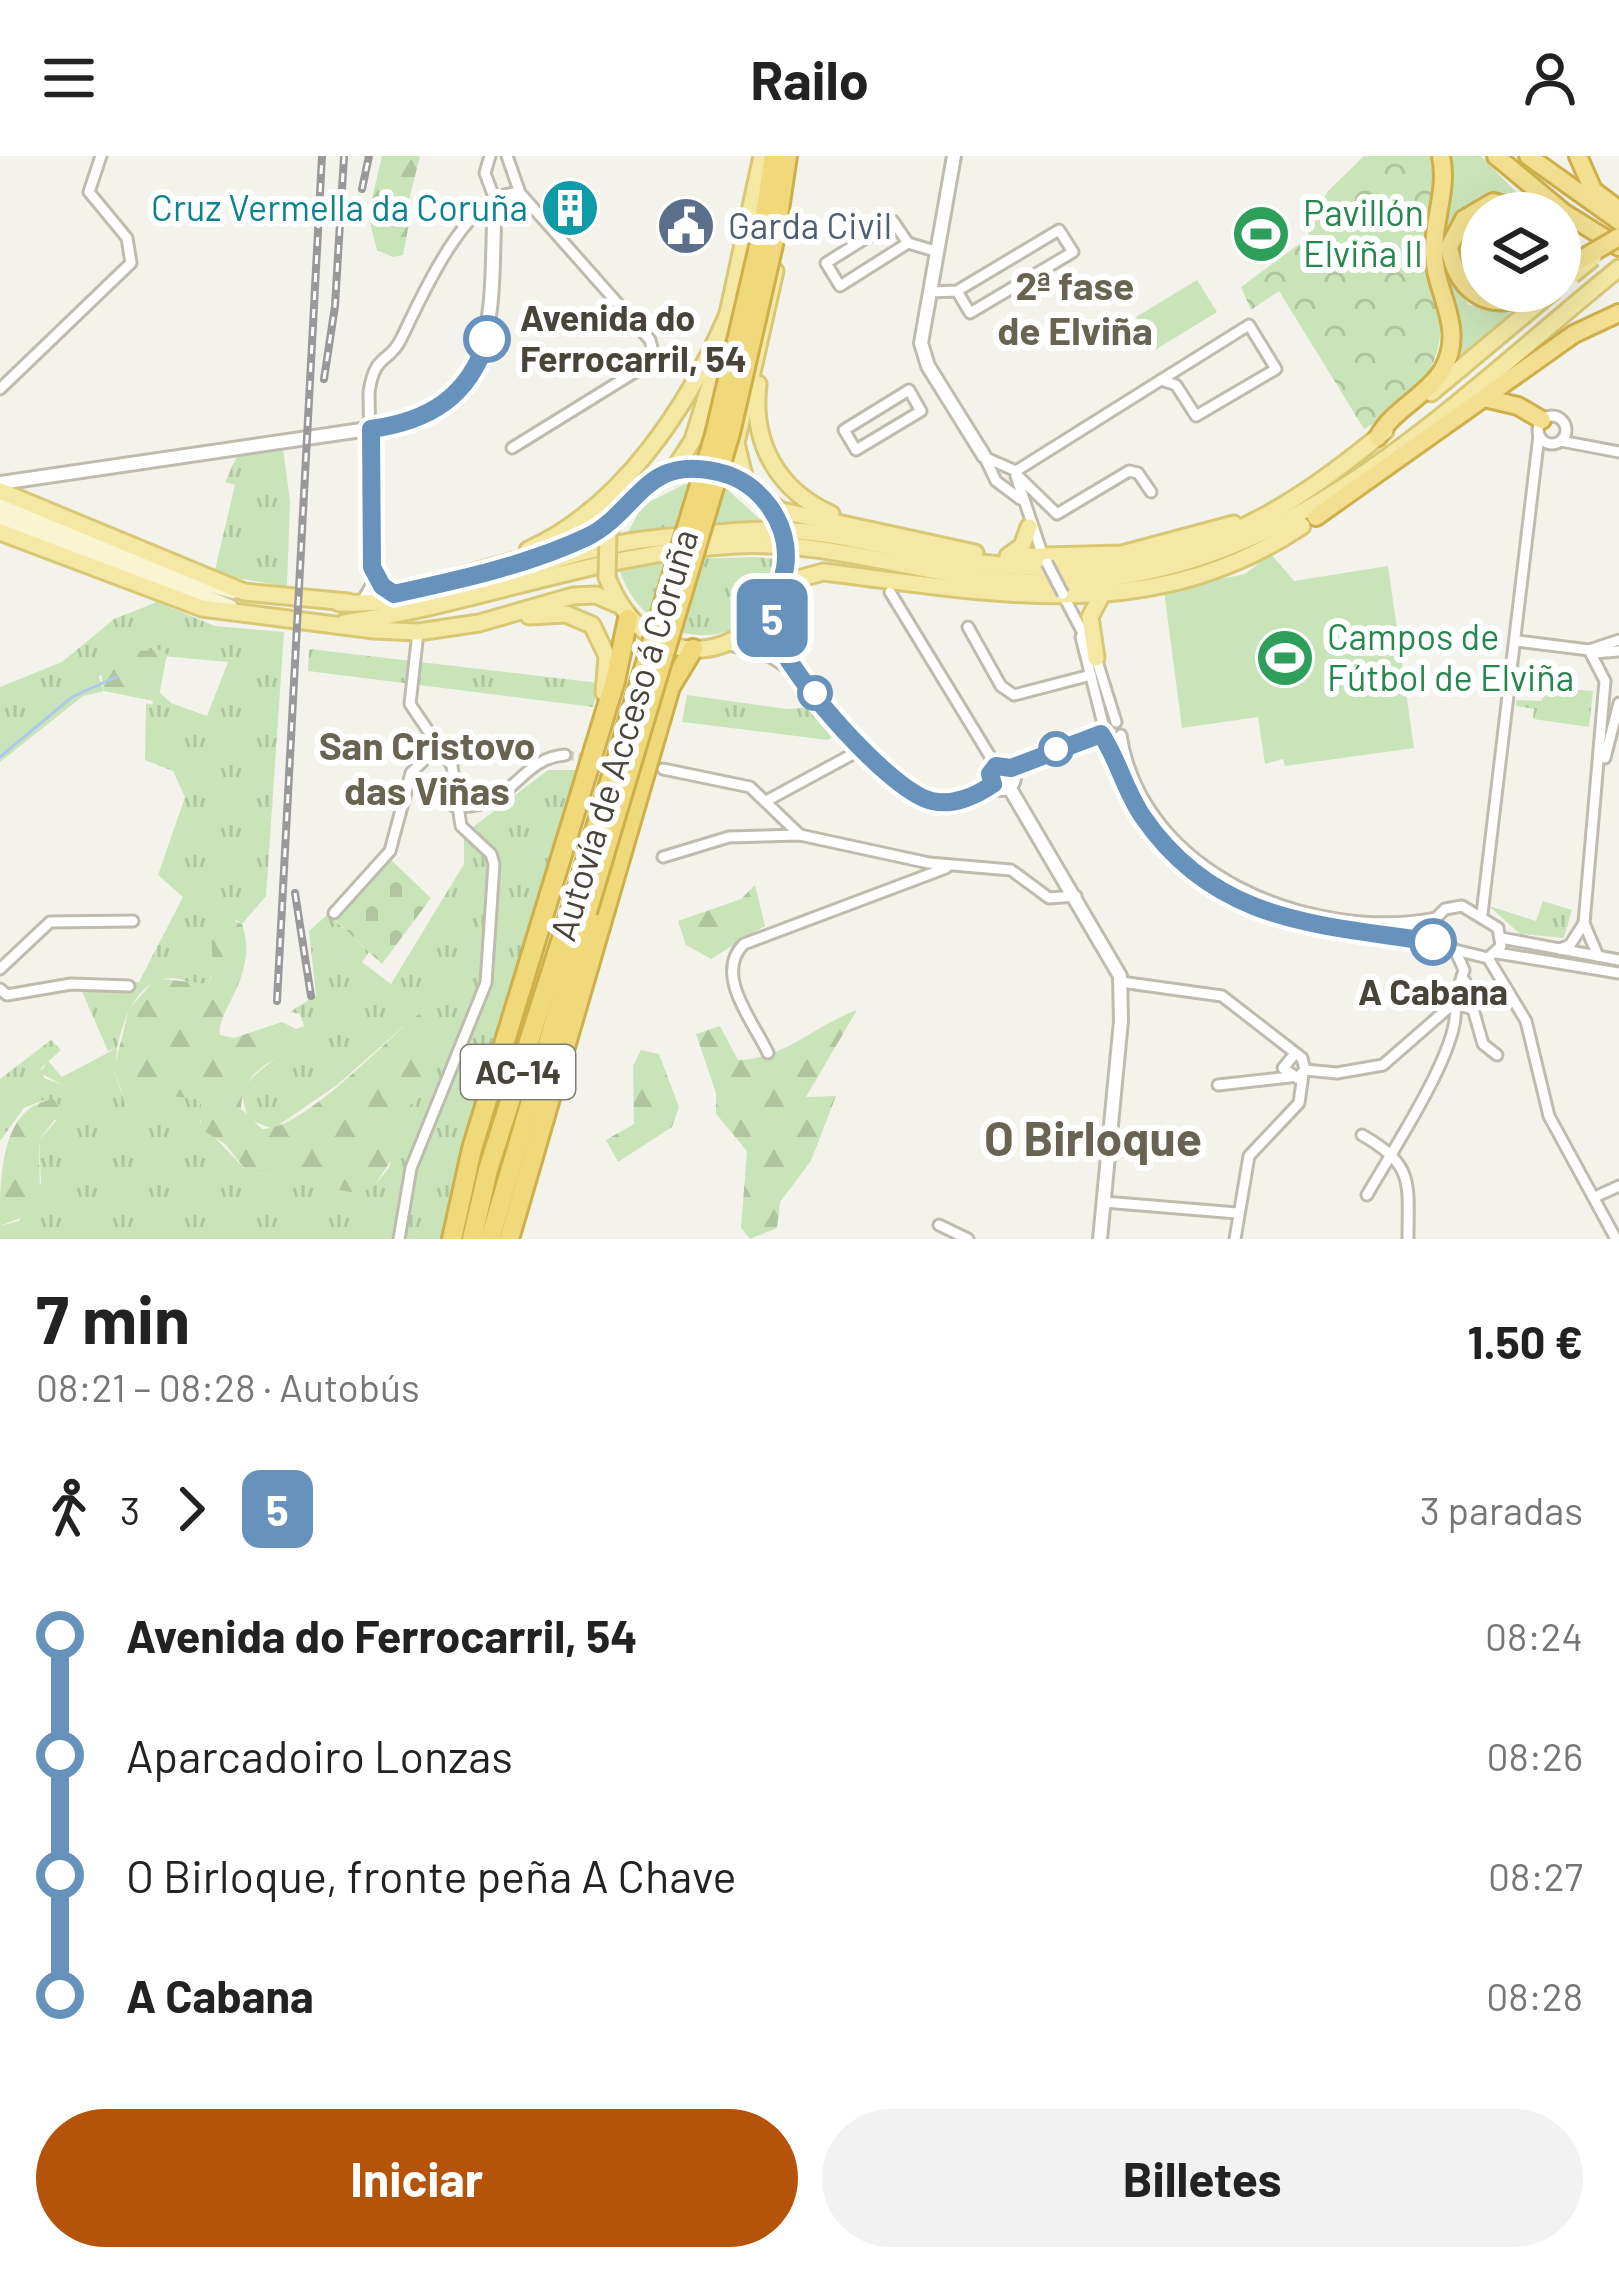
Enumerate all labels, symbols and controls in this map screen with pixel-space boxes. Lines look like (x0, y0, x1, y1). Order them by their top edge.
icon: menu (36, 45, 102, 111)
icon: person (1517, 45, 1583, 111)
text: Railo (750, 46, 869, 111)
building icon: Cruz Vermella da Coruña (539, 177, 601, 239)
place label: Cruz Vermella da Coruña (151, 185, 528, 228)
place label: Pavillón Elviña II (1303, 190, 1424, 274)
map controls (1461, 192, 1581, 312)
button: layers (1461, 192, 1581, 312)
public building icon: Garda Civil (655, 195, 717, 257)
place label: Garda Civil (728, 203, 892, 246)
sports icon: Pavillón Elviña II (1230, 203, 1292, 265)
district label: 2ª fase de Elviña (997, 261, 1153, 353)
place label: Avenida do Ferrocarril, 54 (520, 295, 747, 379)
marker: Avenida do Ferrocarril, 54 (465, 317, 509, 361)
street label: Autovía de Acceso á Coruña (539, 524, 706, 945)
line badge: 5 (733, 579, 811, 657)
text: 5 (761, 593, 783, 643)
place label: Campos de Fútbol de Elviña (1327, 614, 1574, 698)
sports icon: Campos de Fútbol de Elviña (1254, 627, 1316, 689)
unlabelled marker (799, 677, 831, 709)
district label: San Cristovo das Viñas (319, 721, 535, 813)
unlabelled marker (1040, 733, 1072, 765)
marker: A Cabana (1411, 920, 1455, 964)
place label: A Cabana (1358, 969, 1508, 1012)
road number: AC-14 (461, 1045, 575, 1099)
district label: O Birloque (984, 1108, 1202, 1166)
text: 7 min (36, 1278, 190, 1357)
text: 1.50 € (1467, 1314, 1583, 1368)
text: 08:21 – 08:28 · Autobús (36, 1363, 420, 1410)
icon: walk (36, 1476, 102, 1542)
icon: forward (158, 1476, 224, 1542)
text: 5 (266, 1484, 289, 1534)
text: 3 (120, 1486, 140, 1533)
text: 3 paradas (1420, 1486, 1583, 1533)
text: Avenida do Ferrocarril, 54 (126, 1608, 638, 1662)
text: 08:24 (1485, 1612, 1583, 1659)
text: Aparcadoiro Lonzas (126, 1728, 513, 1782)
text: 08:26 (1486, 1732, 1583, 1779)
text: O Birloque, fronte peña A Chave (126, 1848, 736, 1902)
text: 08:27 (1488, 1852, 1583, 1899)
text: A Cabana (126, 1968, 314, 2022)
text: 08:28 (1486, 1972, 1583, 2019)
button: Iniciar (36, 2109, 798, 2247)
button: Billetes (822, 2109, 1583, 2247)

